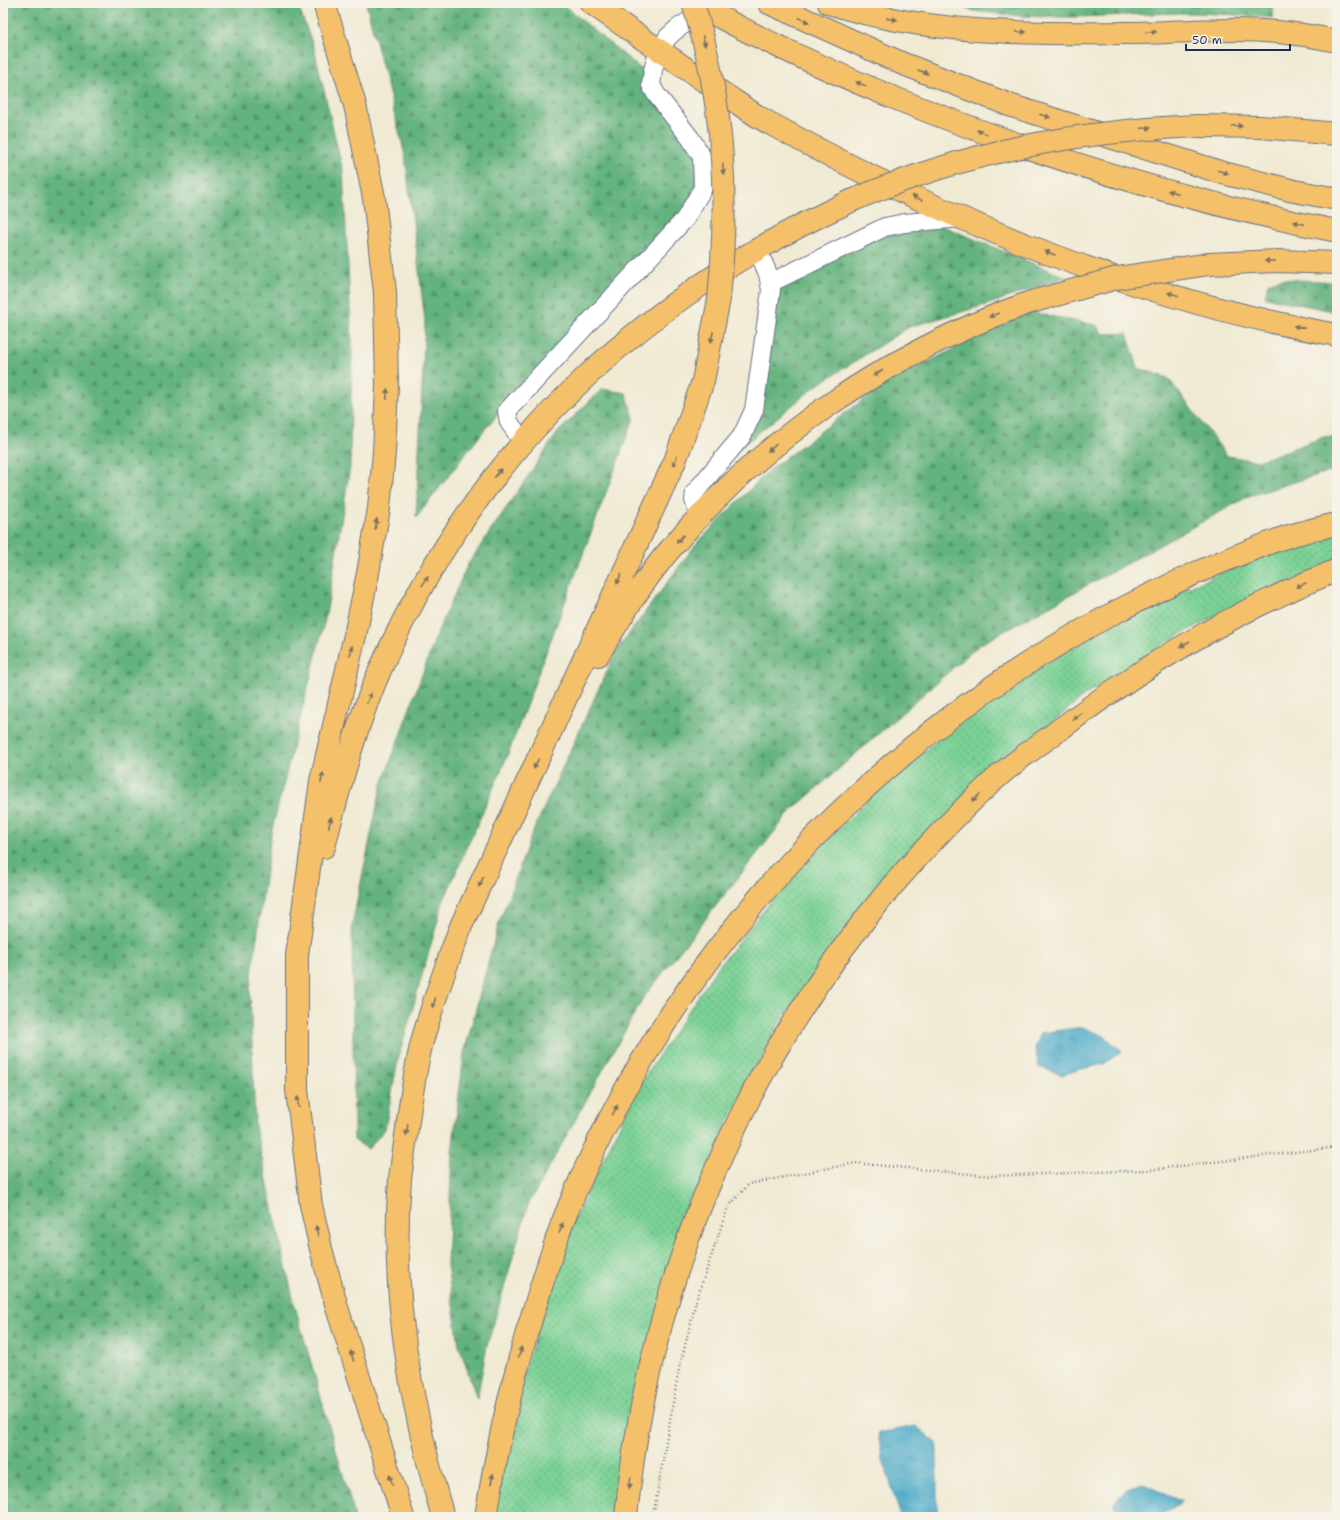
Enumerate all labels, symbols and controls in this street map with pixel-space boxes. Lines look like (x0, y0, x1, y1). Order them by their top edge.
one-way arrow (886, 16, 898, 22)
one-way arrow (798, 17, 810, 23)
scale bar (1186, 26, 1290, 52)
one-way arrow (1015, 29, 1028, 35)
one-way arrow (1145, 29, 1157, 36)
text: 50 m (1192, 32, 1222, 48)
one-way arrow (701, 35, 707, 47)
one-way arrow (918, 69, 930, 75)
one-way arrow (856, 81, 867, 87)
one-way arrow (1040, 113, 1052, 119)
one-way arrow (1231, 123, 1243, 130)
one-way arrow (1140, 125, 1152, 131)
one-way arrow (976, 128, 988, 134)
one-way arrow (720, 163, 727, 175)
one-way arrow (1217, 169, 1229, 175)
one-way arrow (1166, 189, 1179, 195)
one-way arrow (911, 195, 923, 201)
one-way arrow (1293, 220, 1305, 226)
one-way arrow (1043, 250, 1055, 256)
one-way arrow (1263, 258, 1276, 264)
one-way arrow (1167, 291, 1179, 297)
one-way arrow (989, 312, 1000, 318)
one-way arrow (1293, 323, 1305, 329)
one-way arrow (708, 331, 714, 343)
one-way arrow (872, 369, 884, 376)
one-way arrow (383, 388, 390, 400)
one-way arrow (767, 443, 778, 452)
one-way arrow (671, 456, 677, 468)
one-way arrow (494, 468, 502, 479)
one-way arrow (373, 518, 379, 530)
one-way arrow (675, 533, 684, 544)
one-way arrow (616, 574, 622, 586)
one-way arrow (422, 575, 429, 587)
one-way arrow (1294, 582, 1306, 588)
one-way arrow (1179, 640, 1191, 647)
one-way arrow (349, 645, 355, 657)
one-way arrow (366, 693, 372, 704)
one-way arrow (1071, 711, 1082, 720)
one-way arrow (533, 758, 539, 770)
one-way arrow (319, 772, 325, 784)
one-way arrow (971, 793, 981, 802)
one-way arrow (328, 816, 334, 828)
one-way arrow (478, 877, 484, 888)
one-way arrow (431, 997, 437, 1009)
one-way arrow (295, 1096, 301, 1108)
one-way arrow (612, 1104, 618, 1116)
one-way arrow (404, 1124, 410, 1136)
one-way arrow (558, 1222, 564, 1234)
one-way arrow (313, 1225, 319, 1237)
one-way arrow (518, 1345, 524, 1358)
one-way arrow (349, 1350, 355, 1362)
one-way arrow (490, 1472, 496, 1485)
one-way arrow (388, 1474, 394, 1486)
one-way arrow (627, 1477, 633, 1489)

